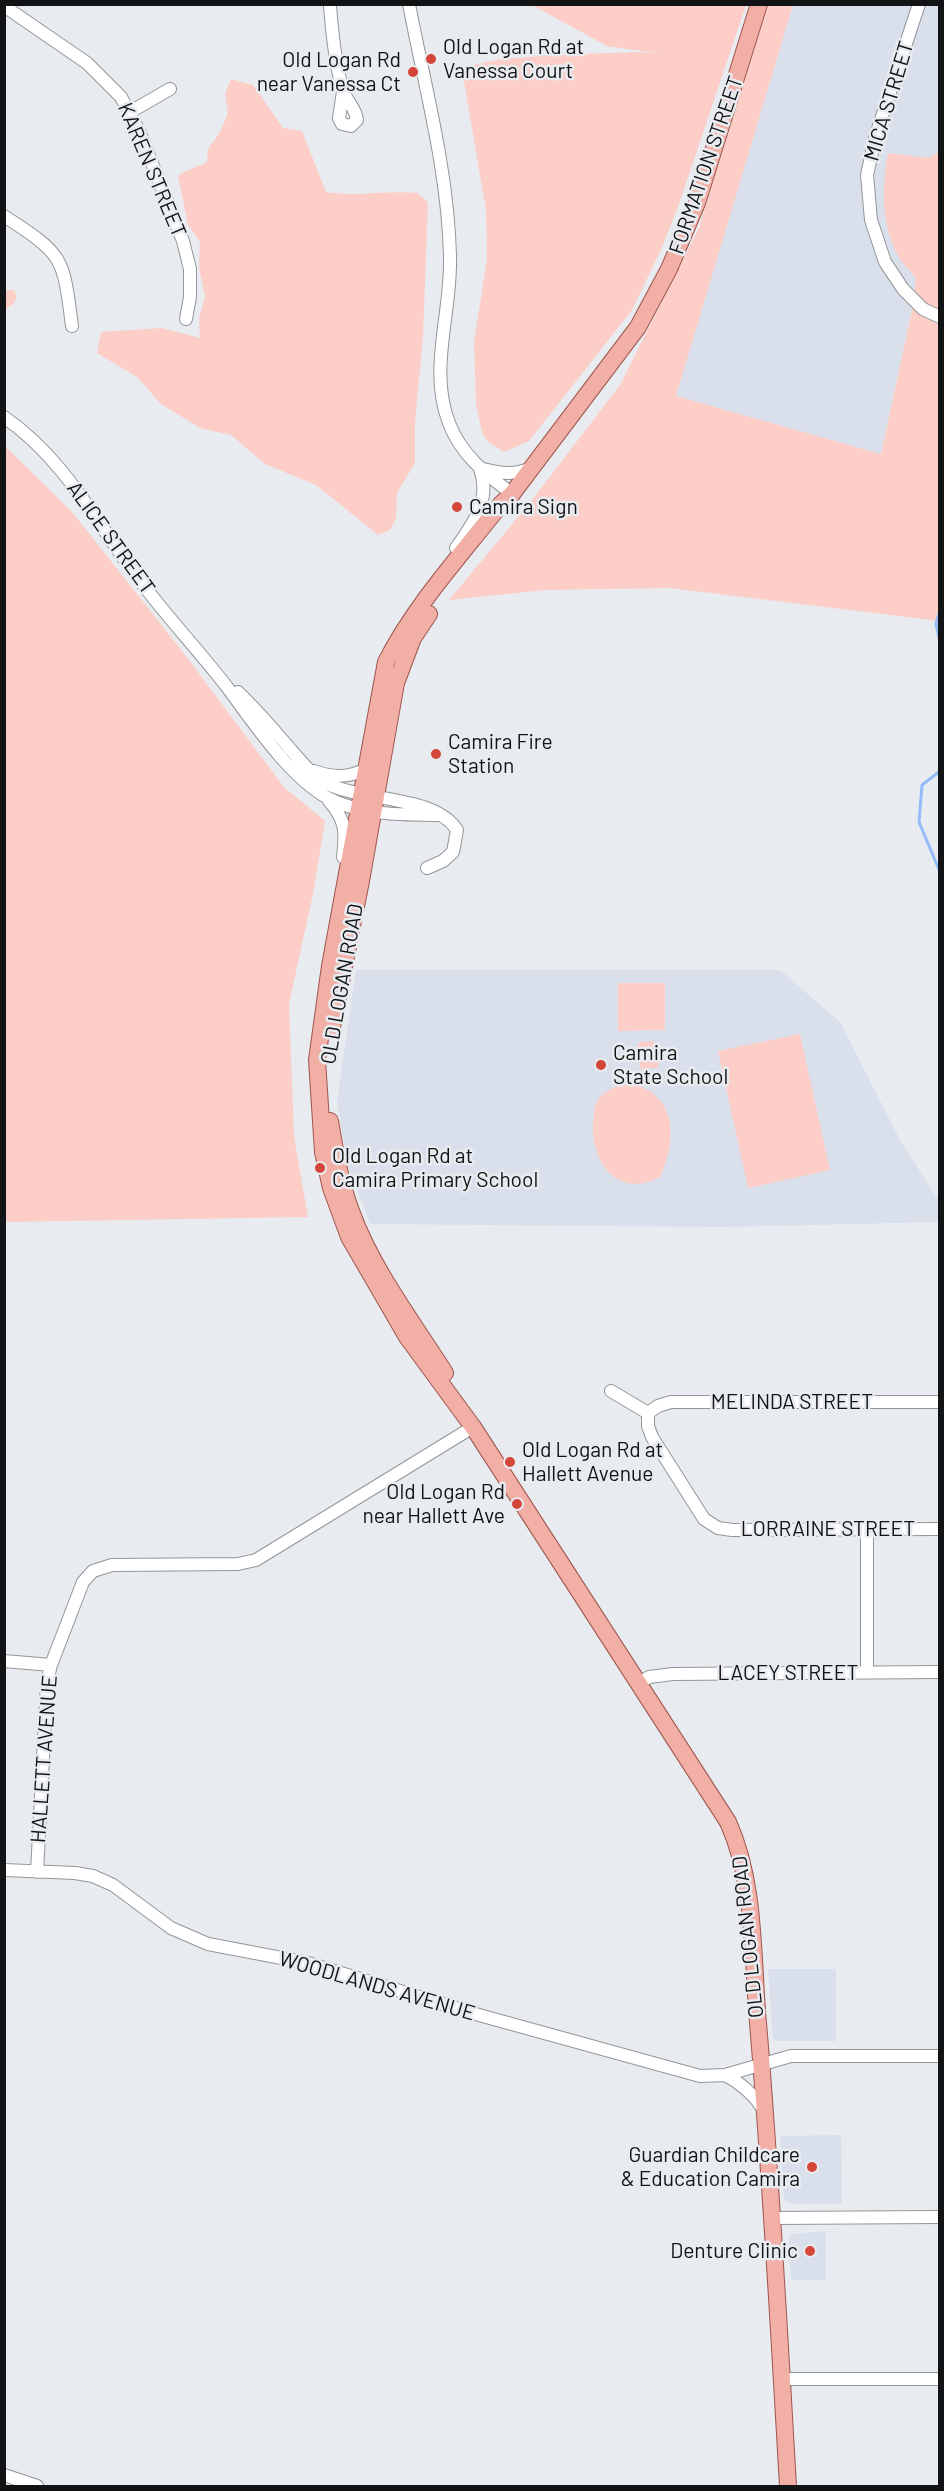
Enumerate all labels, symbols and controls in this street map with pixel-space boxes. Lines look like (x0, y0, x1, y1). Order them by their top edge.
place label: Old Logan Rd at Vanessa Court (443, 34, 584, 84)
street label: MICA STREET (859, 38, 919, 164)
place label: Old Logan Rd near Vanessa Ct (257, 47, 401, 97)
marker: Old Logan Rd at Vanessa Court (424, 52, 438, 66)
marker: Old Logan Rd near Vanessa Ct (406, 65, 420, 79)
street label: FORMATION STREET (664, 72, 748, 258)
street label: KAREN STREET (112, 99, 192, 241)
street label: ALICE STREET (61, 476, 161, 600)
place label: Camira Sign (469, 494, 578, 520)
marker: Camira Sign (450, 500, 464, 514)
place label: Camira Fire Station (448, 729, 553, 779)
marker: Camira Fire Station (429, 747, 443, 761)
street label: OLD LOGAN ROAD (315, 902, 369, 1066)
place label: Camira State School (613, 1040, 728, 1090)
marker: Camira State School (594, 1058, 608, 1072)
place label: Old Logan Rd at Camira Primary School (332, 1143, 538, 1193)
marker: Old Logan Rd at Camira Primary School (313, 1161, 327, 1175)
street label: MELINDA STREET (711, 1389, 873, 1415)
place label: Old Logan Rd at Hallett Avenue (522, 1437, 663, 1487)
marker: Old Logan Rd at Hallett Avenue (503, 1455, 517, 1469)
place label: Old Logan Rd near Hallett Ave (363, 1479, 505, 1529)
marker: Old Logan Rd near Hallett Ave (510, 1497, 524, 1511)
street label: LORRAINE STREET (741, 1516, 915, 1542)
street label: LACEY STREET (718, 1660, 858, 1686)
street label: HALLETT AVENUE (26, 1674, 62, 1844)
street label: OLD LOGAN ROAD (727, 1855, 769, 2019)
street label: WOODLANDS AVENUE (276, 1946, 478, 2026)
place label: Guardian Childcare & Education Camira (621, 2142, 800, 2192)
marker: Guardian Childcare & Education Camira (805, 2160, 819, 2174)
place label: Denture Clinic (670, 2238, 798, 2264)
marker: Denture Clinic (803, 2244, 817, 2258)

